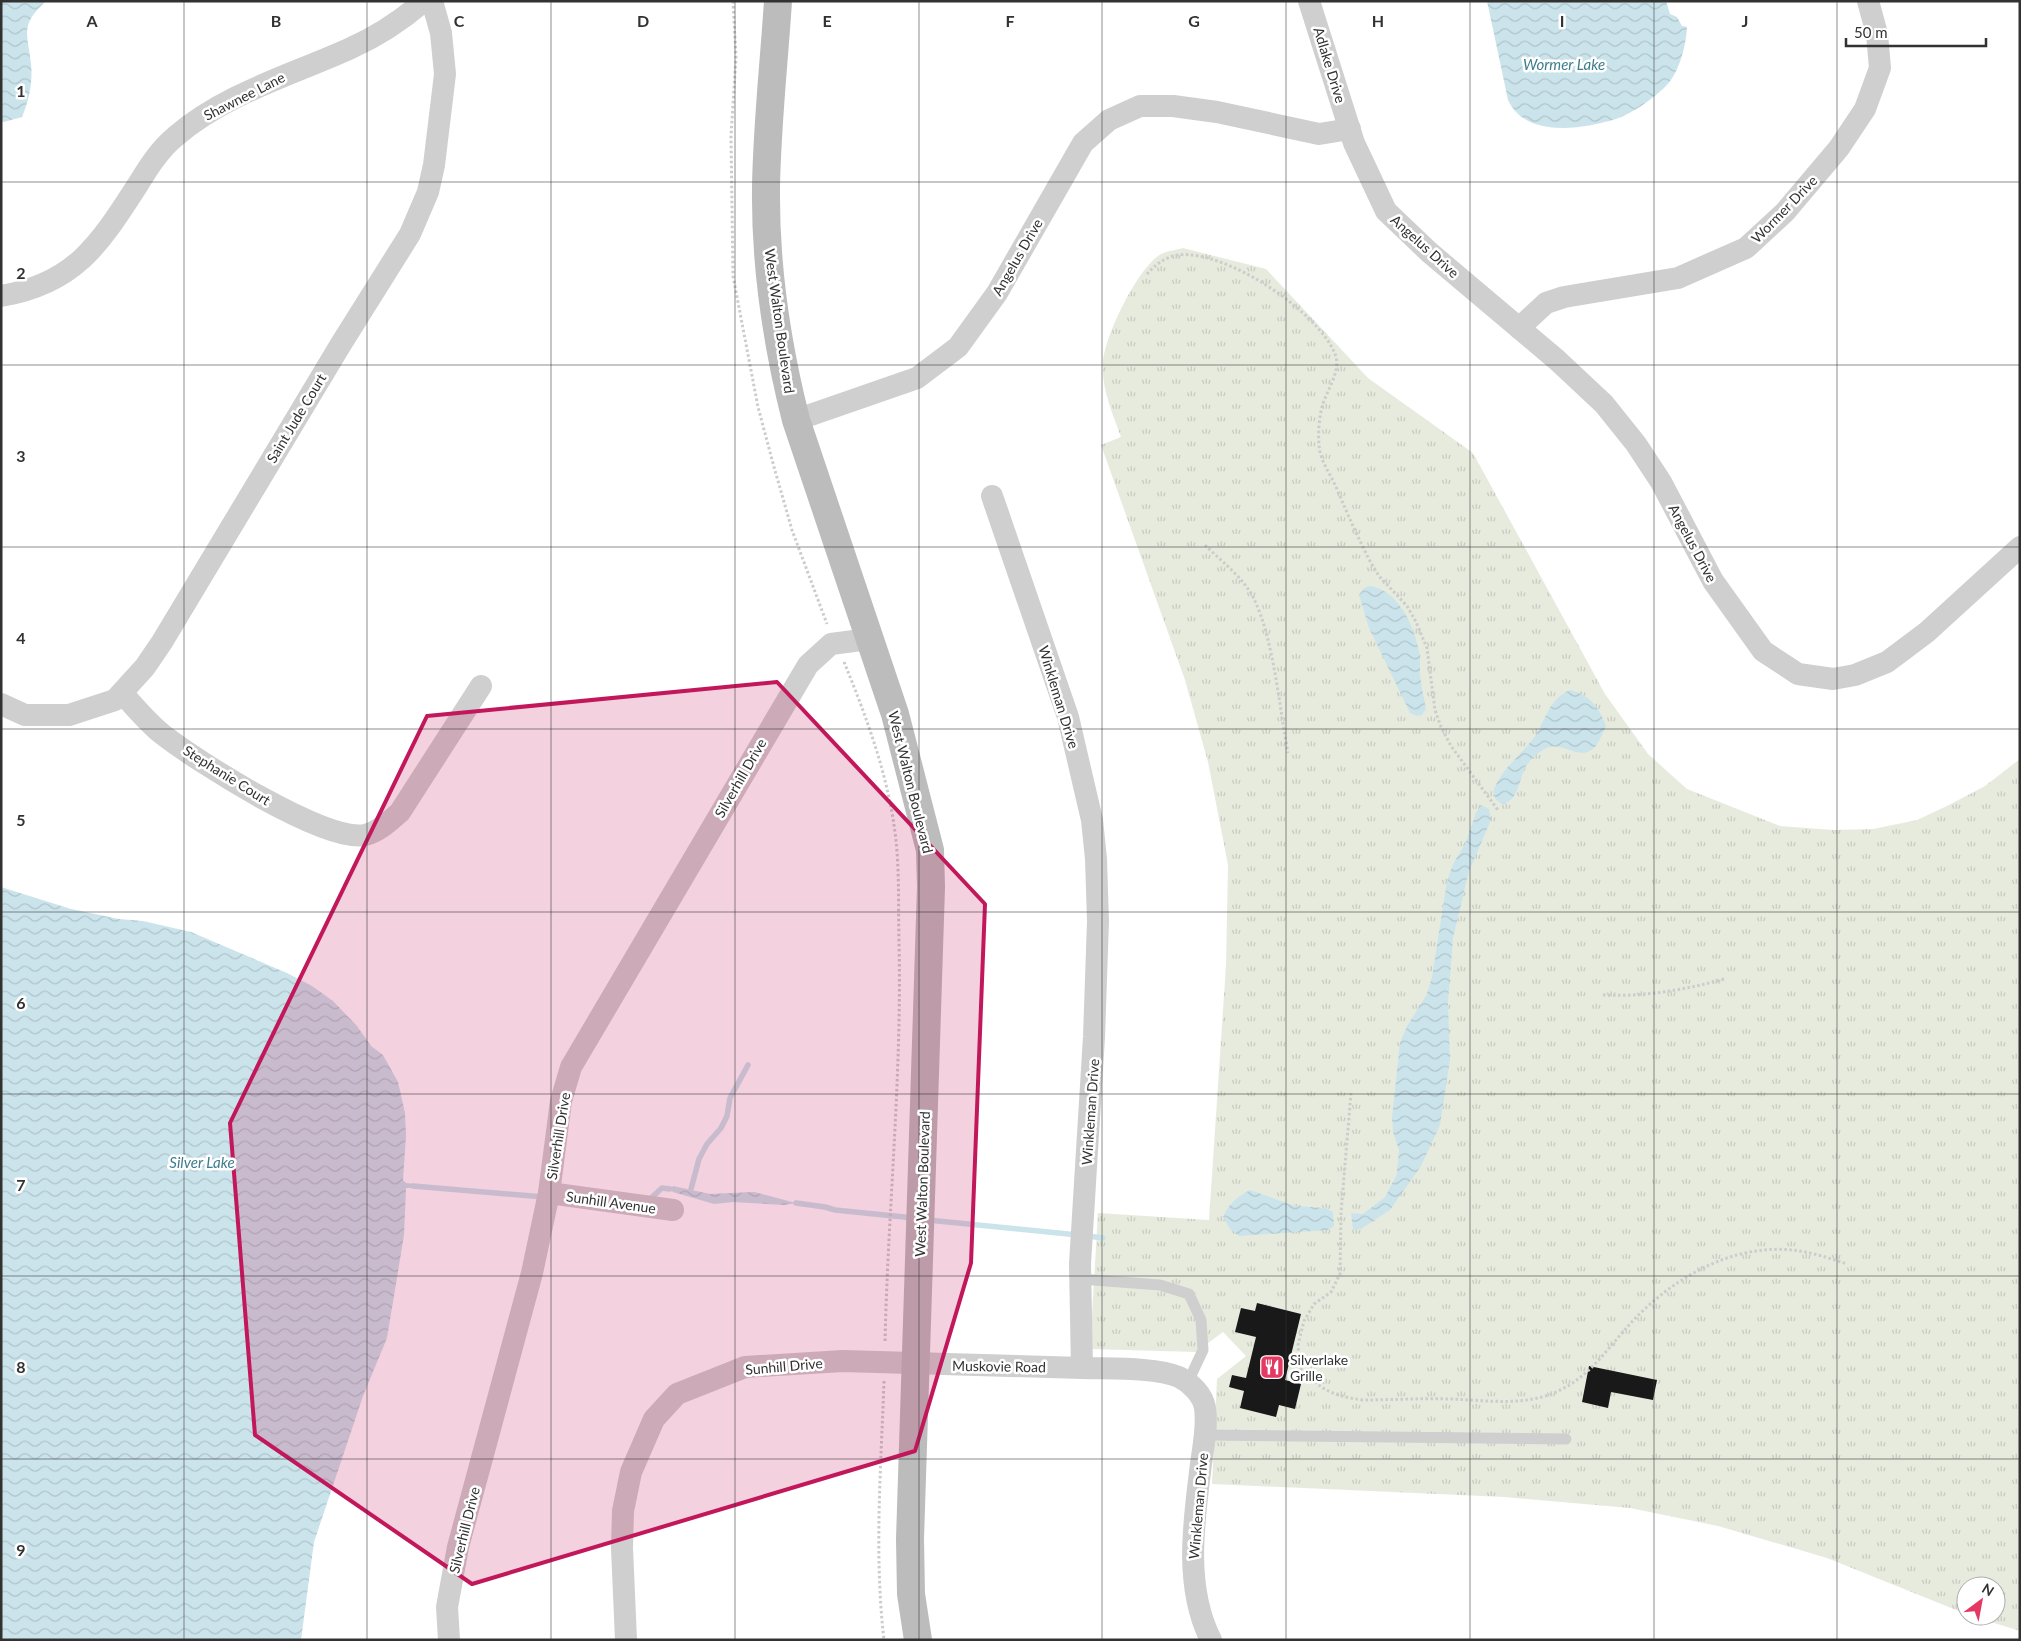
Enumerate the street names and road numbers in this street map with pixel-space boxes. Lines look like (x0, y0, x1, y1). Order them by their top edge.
street label: Adlake Drive (1310, 25, 1350, 105)
street label: Shawnee Lane (201, 68, 287, 124)
street label: Wormer Drive (1748, 172, 1820, 246)
street label: Angelus Drive (1387, 211, 1463, 281)
street label: Angelus Drive (988, 216, 1046, 298)
street label: West Walton Boulevard (761, 248, 799, 394)
street label: Saint Jude Court (263, 370, 329, 466)
street label: Angelus Drive (1665, 501, 1721, 585)
street label: Winkleman Drive (1035, 644, 1083, 750)
street label: West Walton Boulevard (885, 709, 937, 855)
street label: Silverhill Drive (711, 735, 769, 821)
street label: Stephanie Court (180, 741, 274, 809)
street label: Winkleman Drive (1078, 1058, 1102, 1166)
street label: Silverhill Drive (543, 1091, 573, 1181)
street label: West Walton Boulevard (911, 1111, 933, 1257)
street label: Sunhill Avenue (565, 1187, 657, 1217)
street label: Sunhill Drive (745, 1354, 823, 1378)
street label: Muskovie Road (952, 1357, 1046, 1375)
street label: Winkleman Drive (1185, 1452, 1211, 1560)
street label: Silverhill Drive (445, 1485, 483, 1575)

